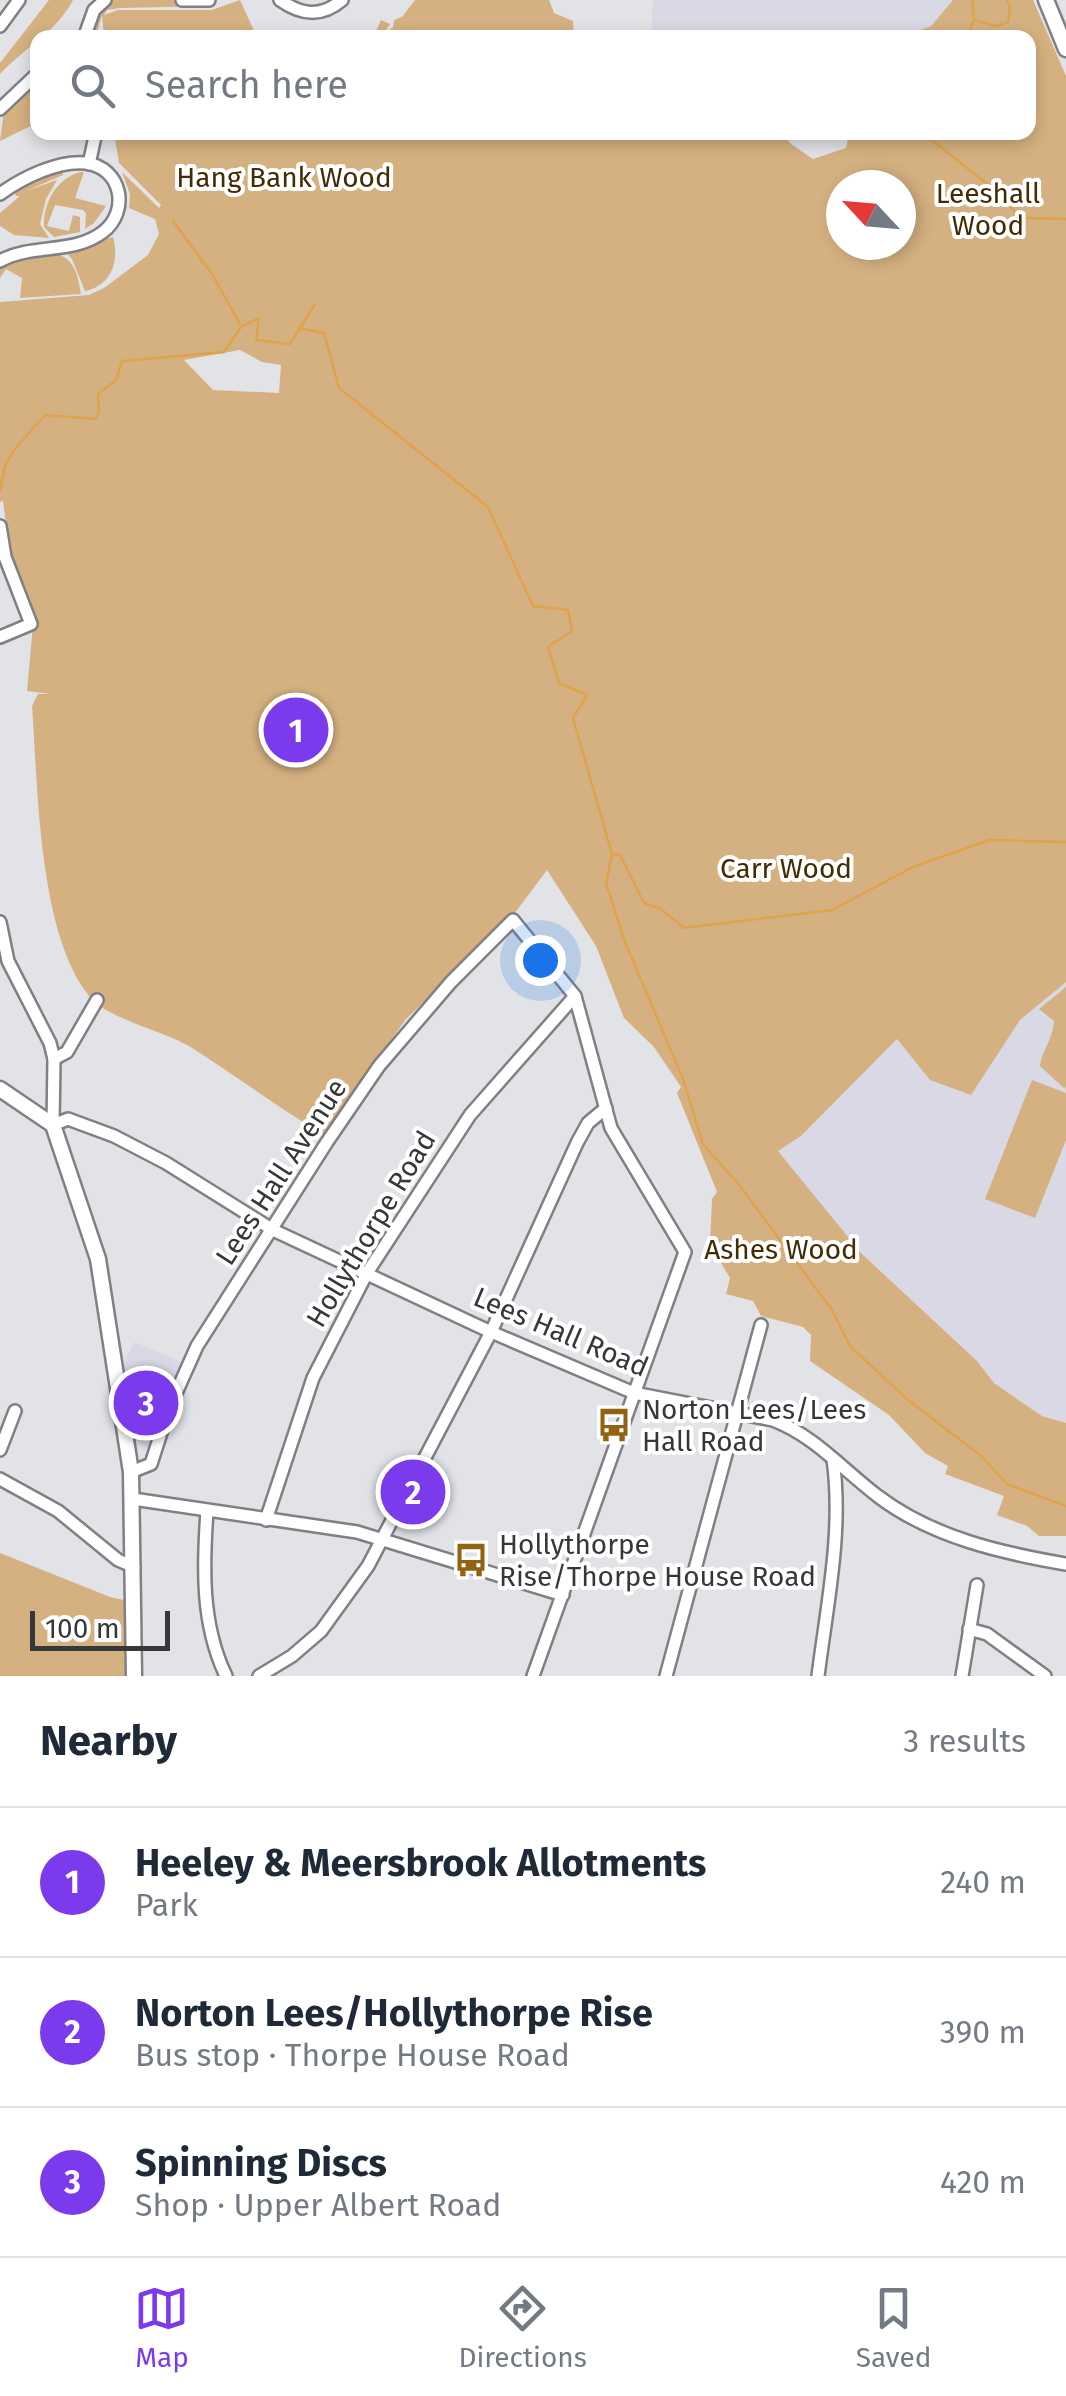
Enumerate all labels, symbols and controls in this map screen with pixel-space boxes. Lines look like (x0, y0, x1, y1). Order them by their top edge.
search box (30, 30, 1036, 140)
icon: search (65, 58, 120, 113)
text: Search here (145, 62, 348, 108)
park label: Hang Bank Wood (176, 161, 392, 194)
north arrow (826, 170, 916, 260)
park label: Leeshall Wood (936, 177, 1040, 242)
pin: 1 (264, 692, 328, 768)
park label: Carr Wood (720, 852, 852, 885)
your location (515, 935, 566, 986)
street label: Lees Hall Avenue (209, 1073, 353, 1271)
street label: Hollythorpe Road (299, 1125, 443, 1333)
park label: Ashes Wood (704, 1233, 858, 1266)
street label: Lees Hall Road (469, 1280, 653, 1384)
pin: 3 (114, 1366, 178, 1440)
place label: Norton Lees/Lees Hall Road (642, 1393, 866, 1458)
bus stop icon: Norton Lees/Lees Hall Road (595, 1406, 633, 1444)
pin: 2 (380, 1454, 446, 1530)
place label: Hollythorpe Rise/Thorpe House Road (499, 1528, 816, 1593)
bus stop icon: Hollythorpe Rise/Thorpe House Road (452, 1541, 490, 1579)
scale bar (30, 1606, 170, 1650)
text: 100 m (45, 1612, 120, 1645)
text: Nearby (40, 1716, 177, 1766)
text: 3 results (903, 1722, 1026, 1760)
text: Heeley & Meersbrook Allotments (135, 1840, 706, 1886)
text: 1 (65, 1863, 80, 1901)
text: 240 m (940, 1863, 1026, 1901)
text: Park (135, 1886, 198, 1924)
text: Norton Lees/Hollythorpe Rise (135, 1990, 653, 2036)
text: 2 (64, 2013, 81, 2051)
text: 390 m (940, 2013, 1026, 2051)
text: Bus stop · Thorpe House Road (135, 2036, 570, 2074)
text: Spinning Discs (135, 2140, 387, 2186)
text: 3 (64, 2163, 81, 2201)
text: 420 m (940, 2163, 1026, 2201)
text: Shop · Upper Albert Road (135, 2186, 501, 2224)
tab: Map (134, 2281, 189, 2374)
tab: Directions (458, 2281, 587, 2374)
tab: Saved (856, 2281, 932, 2374)

